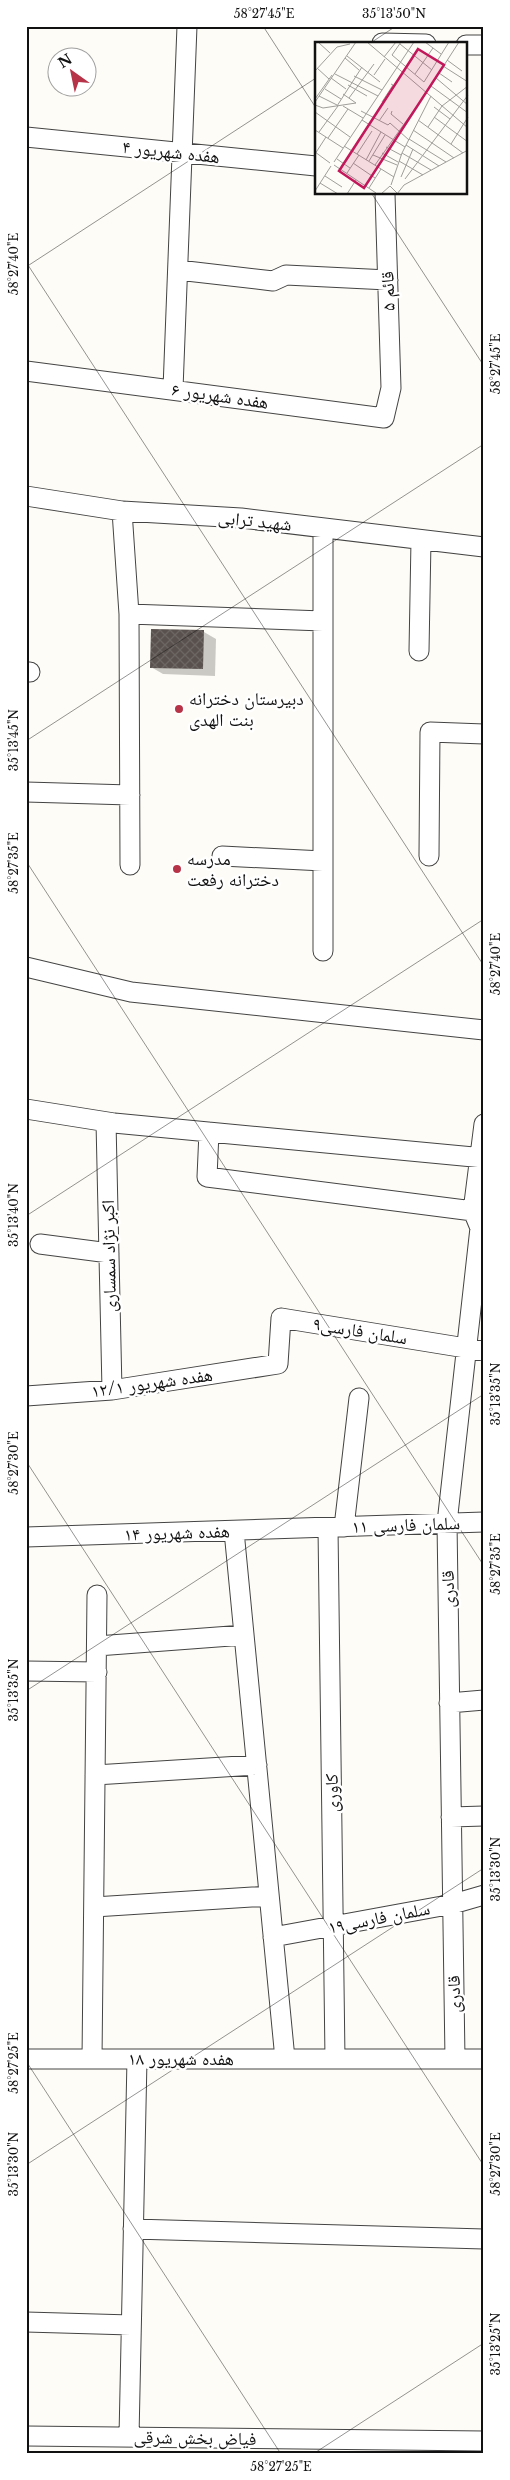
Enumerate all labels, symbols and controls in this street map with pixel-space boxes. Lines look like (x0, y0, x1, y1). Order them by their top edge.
text: 58°27'45"E (234, 6, 295, 21)
text: 35°13'50"N (362, 6, 426, 21)
inset map (315, 42, 468, 195)
north arrow (48, 48, 98, 98)
text: N (54, 50, 75, 72)
street label: هفده شهریور ۴ (121, 136, 221, 168)
text: 58°27'40"E (6, 232, 21, 295)
street label: قائم ۵ (376, 271, 401, 311)
text: 58°27'45"E (488, 333, 503, 394)
street label: هفده شهریور ۶ (170, 378, 270, 414)
street label: شهید ترابی (217, 506, 293, 536)
place label: دبیرستان دخترانه بنت الهدی (189, 688, 304, 731)
marker: دبیرستان دخترانه بنت الهدی (173, 703, 185, 715)
text: 35°13'45"N (6, 709, 21, 771)
text: 58°27'35"E (6, 832, 21, 894)
place label: مدرسه دخترانه رفعت (187, 848, 279, 891)
marker: مدرسه دخترانه رفعت (171, 863, 183, 875)
text: 58°27'40"E (488, 932, 503, 995)
text: 35°13'40"N (6, 1183, 21, 1247)
street label: اکبر نژاد سمساری (97, 1200, 121, 1312)
street label: سلمان فارسی۹ (311, 1313, 409, 1349)
text: 35°13'35"N (488, 1362, 503, 1426)
street label: هفده شهریور ۱۲/۱ (90, 1364, 214, 1402)
text: 58°27'30"E (6, 1431, 21, 1495)
street label: سلمان فارسی ۱۱ (351, 1512, 461, 1538)
street label: هفده شهریور ۱۴ (124, 1520, 230, 1546)
text: 58°27'35"E (488, 1533, 503, 1595)
street label: قادری (437, 1570, 459, 1608)
text: 35°13'35"N (6, 1658, 21, 1722)
street label: کاوری (321, 1773, 343, 1812)
text: 35°13'30"N (488, 1836, 503, 1901)
street label: سلمان فارسی۱۹ (326, 1897, 432, 1939)
street label: قادری (443, 1975, 465, 2013)
text: 58°27'25"E (6, 2032, 21, 2094)
street label: هفده شهریور ۱۸ (128, 2048, 234, 2070)
text: 35°13'30"N (6, 2131, 21, 2196)
text: 58°27'30"E (488, 2132, 503, 2196)
text: 35°13'25"N (488, 2312, 503, 2376)
street label: فیاض بخش شرقی (133, 2426, 257, 2450)
text: 58°27'25"E (250, 2459, 312, 2474)

